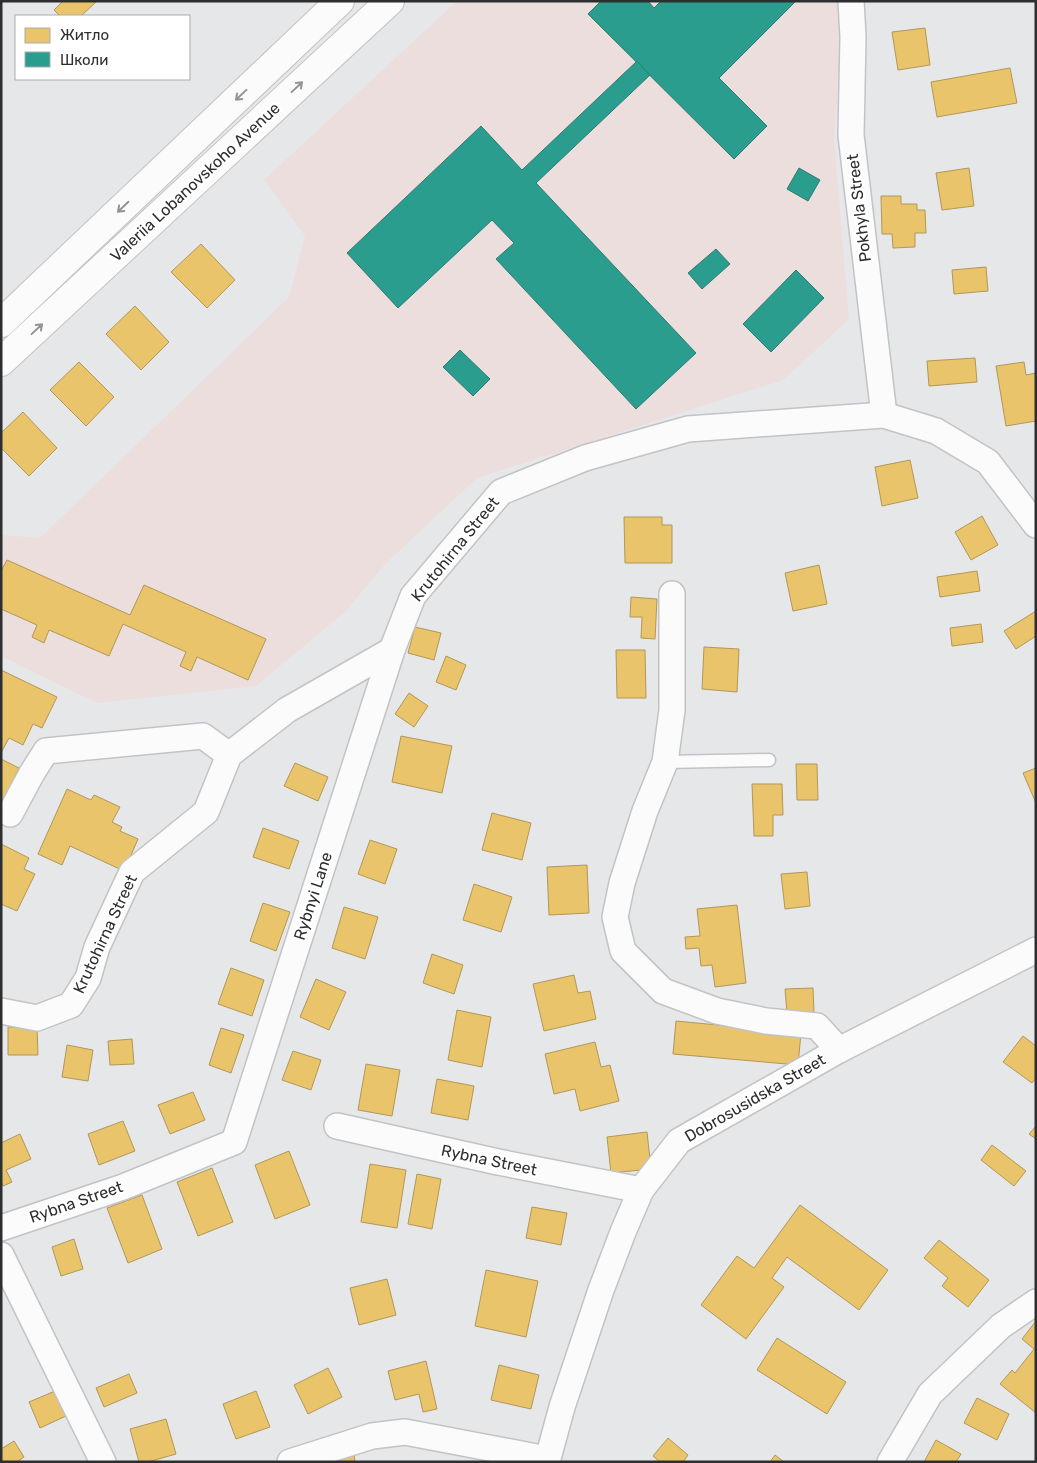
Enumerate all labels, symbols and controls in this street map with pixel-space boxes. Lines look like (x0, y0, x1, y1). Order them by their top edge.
legend (15, 15, 190, 80)
text: Житло (60, 26, 109, 44)
text: Школи (60, 51, 108, 69)
one-way arrow (290, 81, 303, 93)
one-way arrow (235, 89, 247, 101)
street label: Valeriia Lobanovskoho Avenue (106, 98, 284, 266)
street label: Pokhyla Street (843, 153, 875, 263)
one-way arrow (118, 200, 130, 212)
one-way arrow (31, 323, 43, 335)
street label: Krutohirna Street (407, 493, 503, 605)
street label: Rybnyi Lane (290, 850, 336, 942)
street label: Krutohirna Street (69, 871, 141, 997)
street label: Dobrosusidska Street (681, 1050, 829, 1146)
street label: Rybna Street (439, 1141, 539, 1179)
street label: Rybna Street (27, 1177, 125, 1227)

